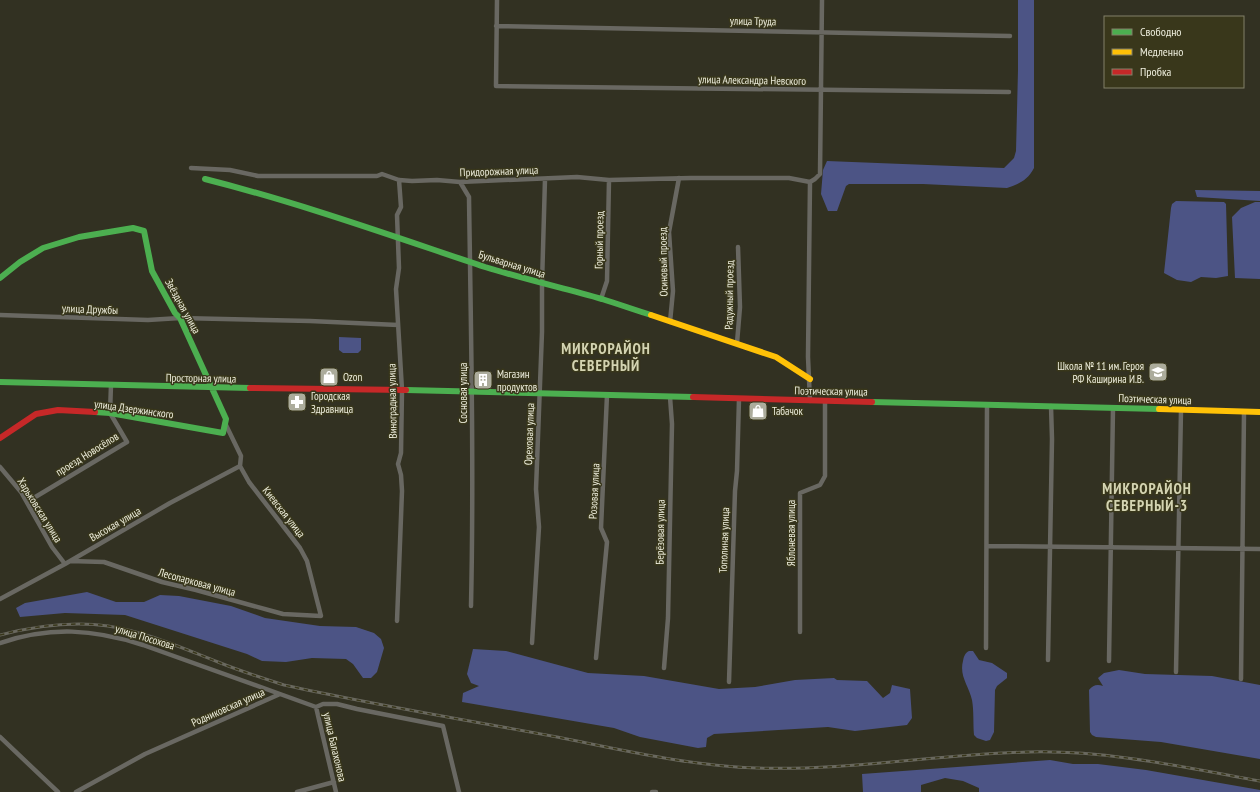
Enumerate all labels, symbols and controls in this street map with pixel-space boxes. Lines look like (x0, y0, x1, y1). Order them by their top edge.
street label: улица Труда (730, 14, 776, 28)
legend (1104, 16, 1244, 88)
text: Свободно (1140, 24, 1182, 39)
text: Медленно (1140, 44, 1183, 59)
text: Пробка (1140, 64, 1172, 79)
street label: улица Александра Невского (698, 72, 806, 88)
street label: Придорожная улица (459, 163, 539, 179)
street label: Горный проезд (591, 211, 607, 269)
street label: Осиновый проезд (655, 227, 671, 297)
street label: Бульварная улица (477, 247, 547, 281)
street label: Радужный проезд (721, 260, 737, 330)
street label: Звёздная улица (162, 276, 204, 336)
street label: улица Дружбы (62, 301, 118, 317)
district label: МИКРОРАЙОН СЕВЕРНЫЙ (561, 339, 651, 375)
place label: Школа № 11 им. Героя РФ Каширина И.В. (1057, 359, 1144, 386)
school or university icon: Школа № 11 им. Героя РФ Каширина И.В. (1147, 361, 1169, 383)
street label: Виноградная улица (384, 363, 400, 439)
street label: Сосновая улица (456, 363, 470, 423)
shop icon: Ozon (318, 366, 340, 388)
place label: Магазин продуктов (497, 367, 538, 394)
building icon: Магазин продуктов (472, 369, 494, 391)
street label: Просторная улица (166, 370, 236, 386)
place label: Ozon (343, 370, 362, 384)
street label: Поэтическая улица (794, 383, 868, 399)
place label: Городская Здравница (311, 389, 353, 416)
pharmacy icon: Городская Здравница (286, 391, 308, 413)
street label: Поэтическая улица (1118, 391, 1192, 407)
street label: улица Дзержинского (93, 397, 175, 422)
shop icon: Табачок (747, 400, 769, 422)
street label: Ореховая улица (521, 403, 537, 465)
place label: Табачок (772, 404, 804, 418)
street label: проезд Новосёлов (53, 429, 121, 479)
street label: Розовая улица (586, 463, 602, 519)
street label: Харьковская улица (14, 475, 66, 545)
district label: МИКРОРАЙОН СЕВЕРНЫЙ-3 (1102, 479, 1192, 515)
street label: Киевская улица (260, 484, 308, 540)
street label: Берёзовая улица (652, 499, 668, 565)
street label: Яблоневая улица (784, 500, 798, 566)
street label: Высокая улица (87, 504, 143, 544)
street label: Тополиная улица (716, 507, 732, 573)
street label: Лесопарковая улица (156, 565, 237, 599)
street label: улица Посохова (113, 621, 177, 653)
street label: Родниковская улица (189, 685, 267, 729)
street label: улица Балахонова (320, 711, 350, 783)

